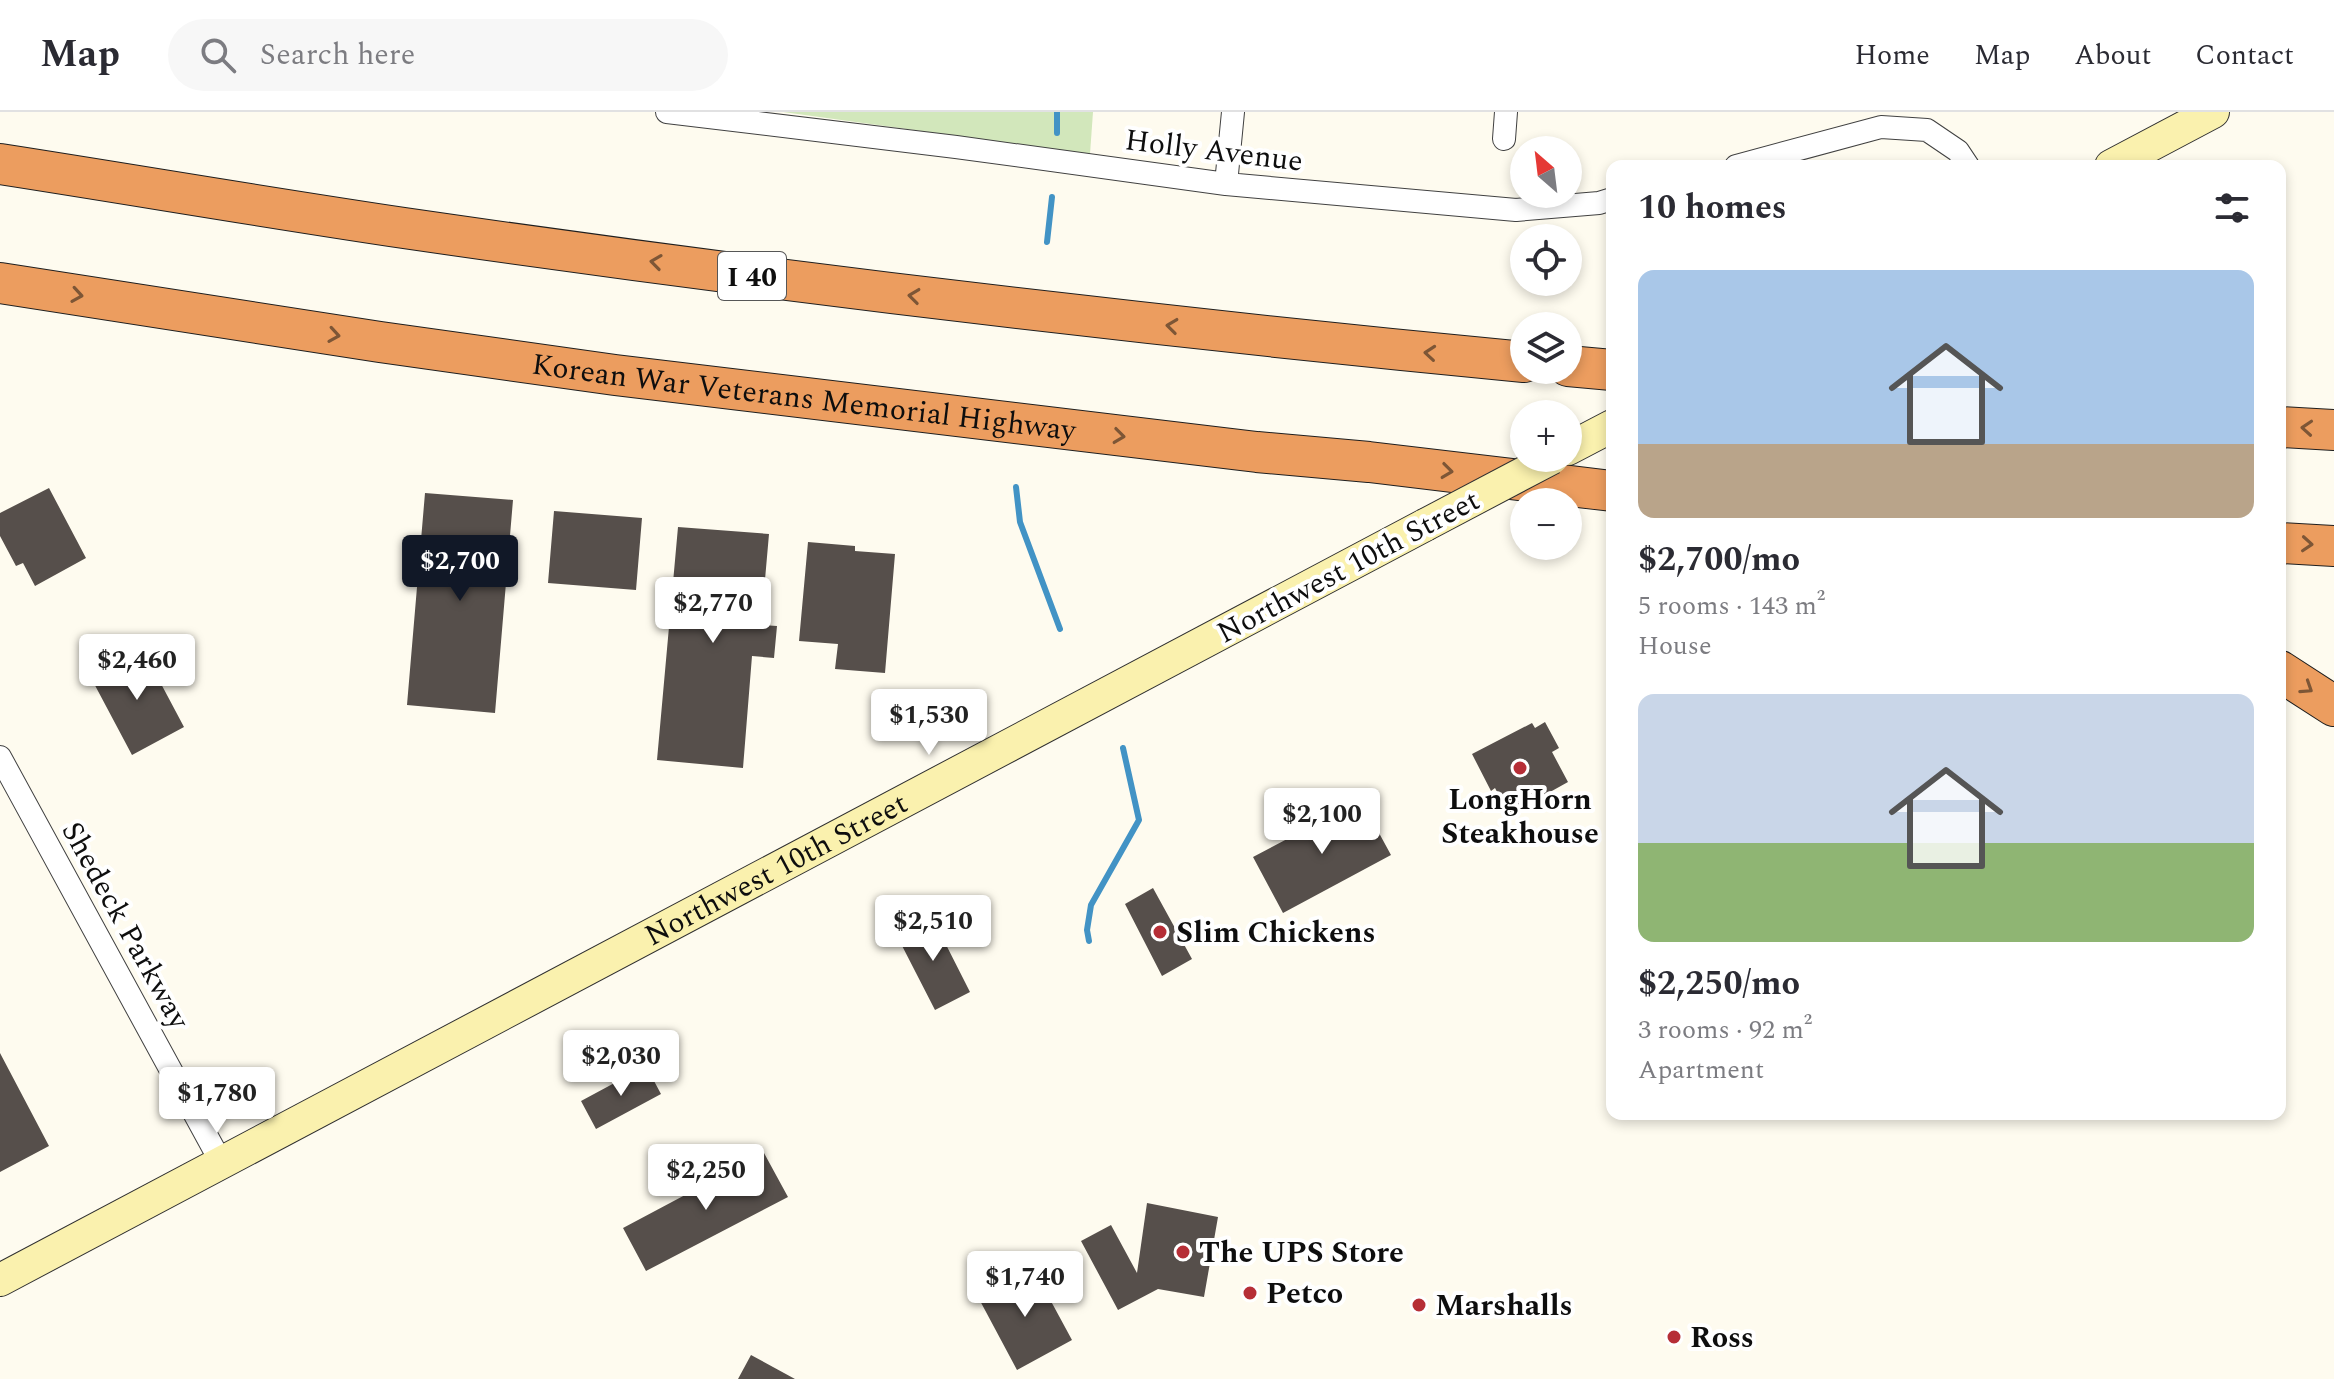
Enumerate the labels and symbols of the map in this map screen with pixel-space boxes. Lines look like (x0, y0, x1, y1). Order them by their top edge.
street label: Holly Avenue (1122, 117, 1306, 185)
north arrow (1510, 136, 1582, 208)
road number: I 40 (718, 252, 786, 300)
one-way arrow (649, 254, 663, 271)
one-way arrow (70, 286, 84, 303)
one-way arrow (907, 287, 920, 304)
one-way arrow (1165, 318, 1179, 335)
one-way arrow (327, 326, 341, 343)
street label: Korean War Veterans Memorial Highway (529, 342, 1080, 454)
one-way arrow (1424, 345, 1437, 362)
one-way arrow (2300, 420, 2313, 437)
one-way arrow (1113, 427, 1126, 444)
one-way arrow (1440, 462, 1453, 479)
street label: Northwest 10th Street (1209, 478, 1488, 656)
pin: $2,700 (395, 535, 525, 603)
one-way arrow (2301, 535, 2314, 552)
pin: $2,770 (648, 577, 778, 645)
pin: $2,460 (72, 634, 202, 702)
one-way arrow (2298, 679, 2313, 694)
pin: $1,530 (864, 689, 994, 757)
marker: LongHorn Steakhouse (1511, 759, 1529, 777)
place label: LongHorn Steakhouse (1441, 777, 1599, 857)
street label: Northwest 10th Street (636, 781, 916, 959)
pin: $2,100 (1257, 788, 1387, 856)
street label: Shedeck Parkway (49, 813, 202, 1039)
pin: $2,510 (868, 895, 998, 963)
place label: Slim Chickens (1176, 910, 1376, 956)
marker: Slim Chickens (1151, 923, 1169, 941)
pin: $2,030 (556, 1030, 686, 1098)
pin: $1,780 (152, 1067, 282, 1135)
pin: $2,250 (641, 1144, 771, 1212)
place label: The UPS Store (1199, 1230, 1404, 1276)
marker: The UPS Store (1174, 1243, 1192, 1261)
pin: $1,740 (960, 1251, 1090, 1319)
place label: Petco (1266, 1271, 1343, 1317)
place label: Marshalls (1435, 1283, 1573, 1329)
marker: Petco (1241, 1284, 1259, 1302)
marker: Marshalls (1410, 1296, 1428, 1314)
place label: Ross (1690, 1315, 1754, 1361)
marker: Ross (1665, 1328, 1683, 1346)

